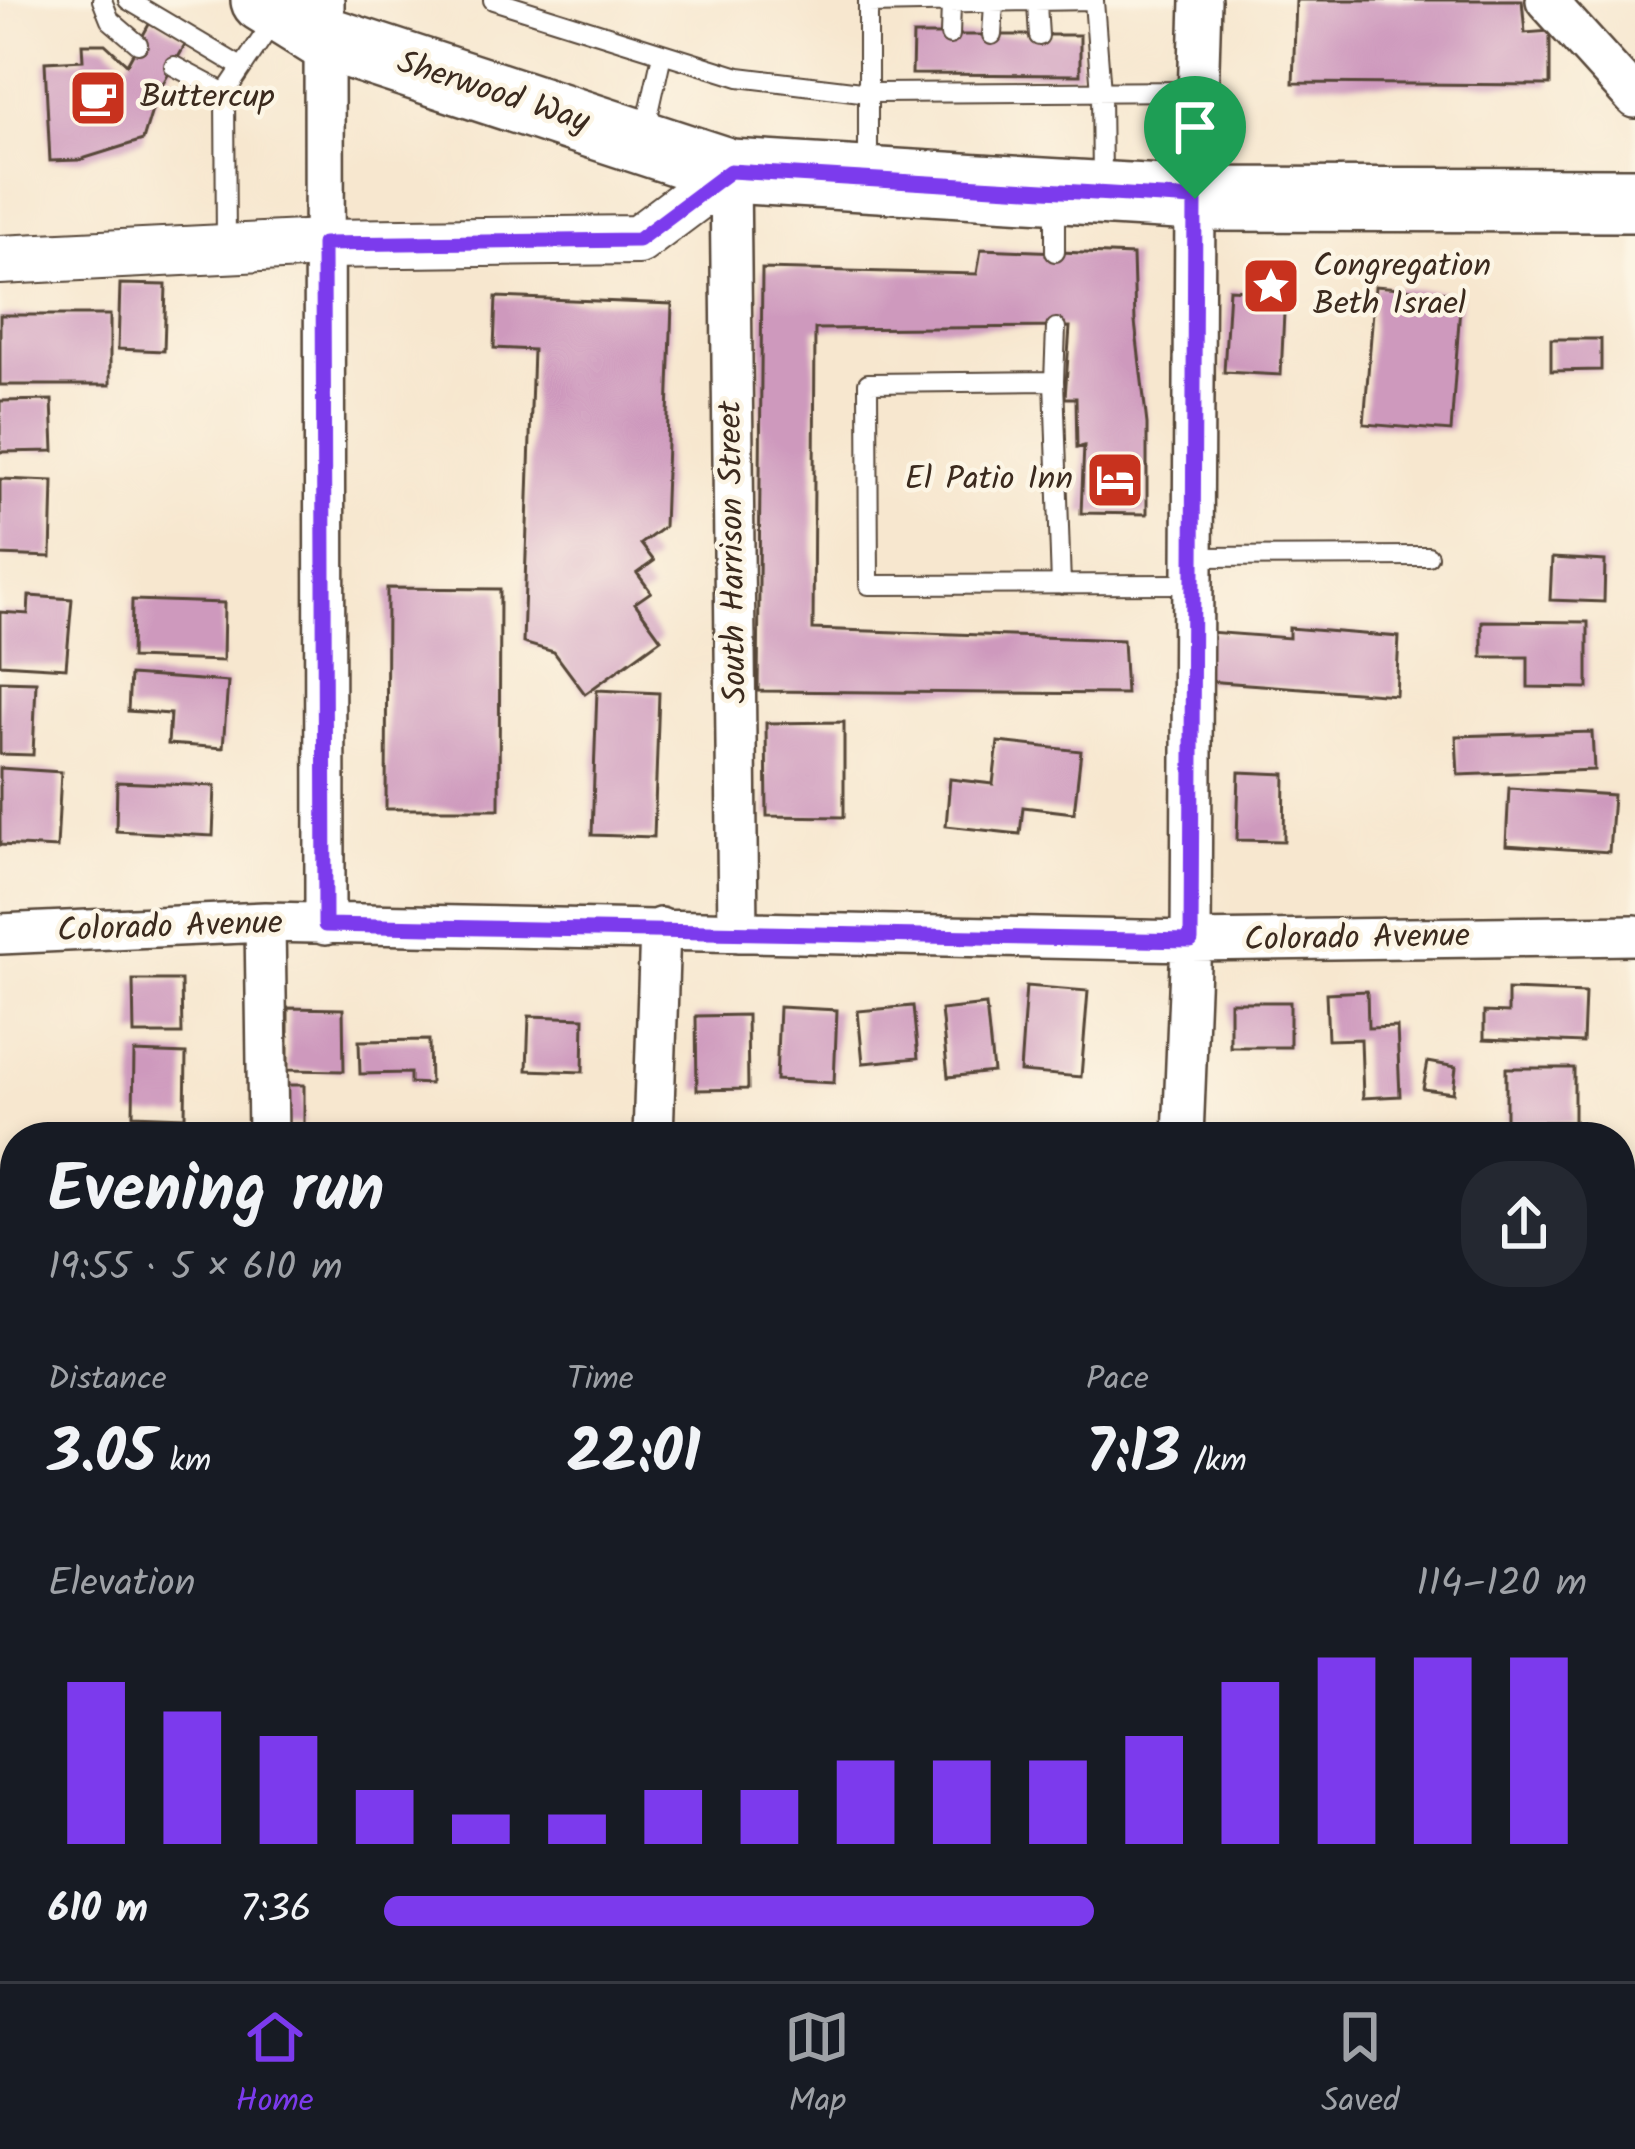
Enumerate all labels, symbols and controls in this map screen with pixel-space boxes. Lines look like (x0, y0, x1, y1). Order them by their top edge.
street label: Sherwood Way (390, 37, 597, 149)
cafe icon: Buttercup (67, 67, 129, 129)
place label: Buttercup (140, 72, 275, 125)
pin (1144, 76, 1246, 199)
icon: arrive (1162, 94, 1228, 160)
place label: Congregation Beth Israel (1313, 241, 1491, 332)
place icon: Congregation Beth Israel (1240, 255, 1302, 317)
street label: South Harrison Street (705, 399, 763, 704)
hotel icon: El Patio Inn (1084, 449, 1146, 511)
place label: El Patio Inn (905, 454, 1073, 507)
street label: Colorado Avenue (56, 898, 284, 958)
street label: Colorado Avenue (1244, 911, 1471, 967)
text: Evening run (48, 1140, 384, 1245)
button: share (1461, 1161, 1587, 1287)
text: 19:55 · 5 × 610 m (48, 1238, 343, 1300)
text: Distance (48, 1354, 167, 1407)
text: Time (567, 1354, 634, 1407)
text: Pace (1086, 1354, 1149, 1407)
text: 3.05 (48, 1407, 156, 1503)
text: 22:01 (567, 1407, 701, 1503)
text: 7:13 (1086, 1407, 1180, 1503)
text: km (156, 1436, 211, 1489)
text: /km (1180, 1436, 1247, 1489)
text: Elevation (48, 1554, 196, 1616)
text: 114–120 m (1416, 1554, 1587, 1616)
text: 610 m (48, 1880, 148, 1942)
text: 7:36 (240, 1880, 312, 1942)
tab: Home (235, 2004, 314, 2129)
tab: Map (784, 2004, 850, 2129)
tab: Saved (1321, 2004, 1400, 2129)

